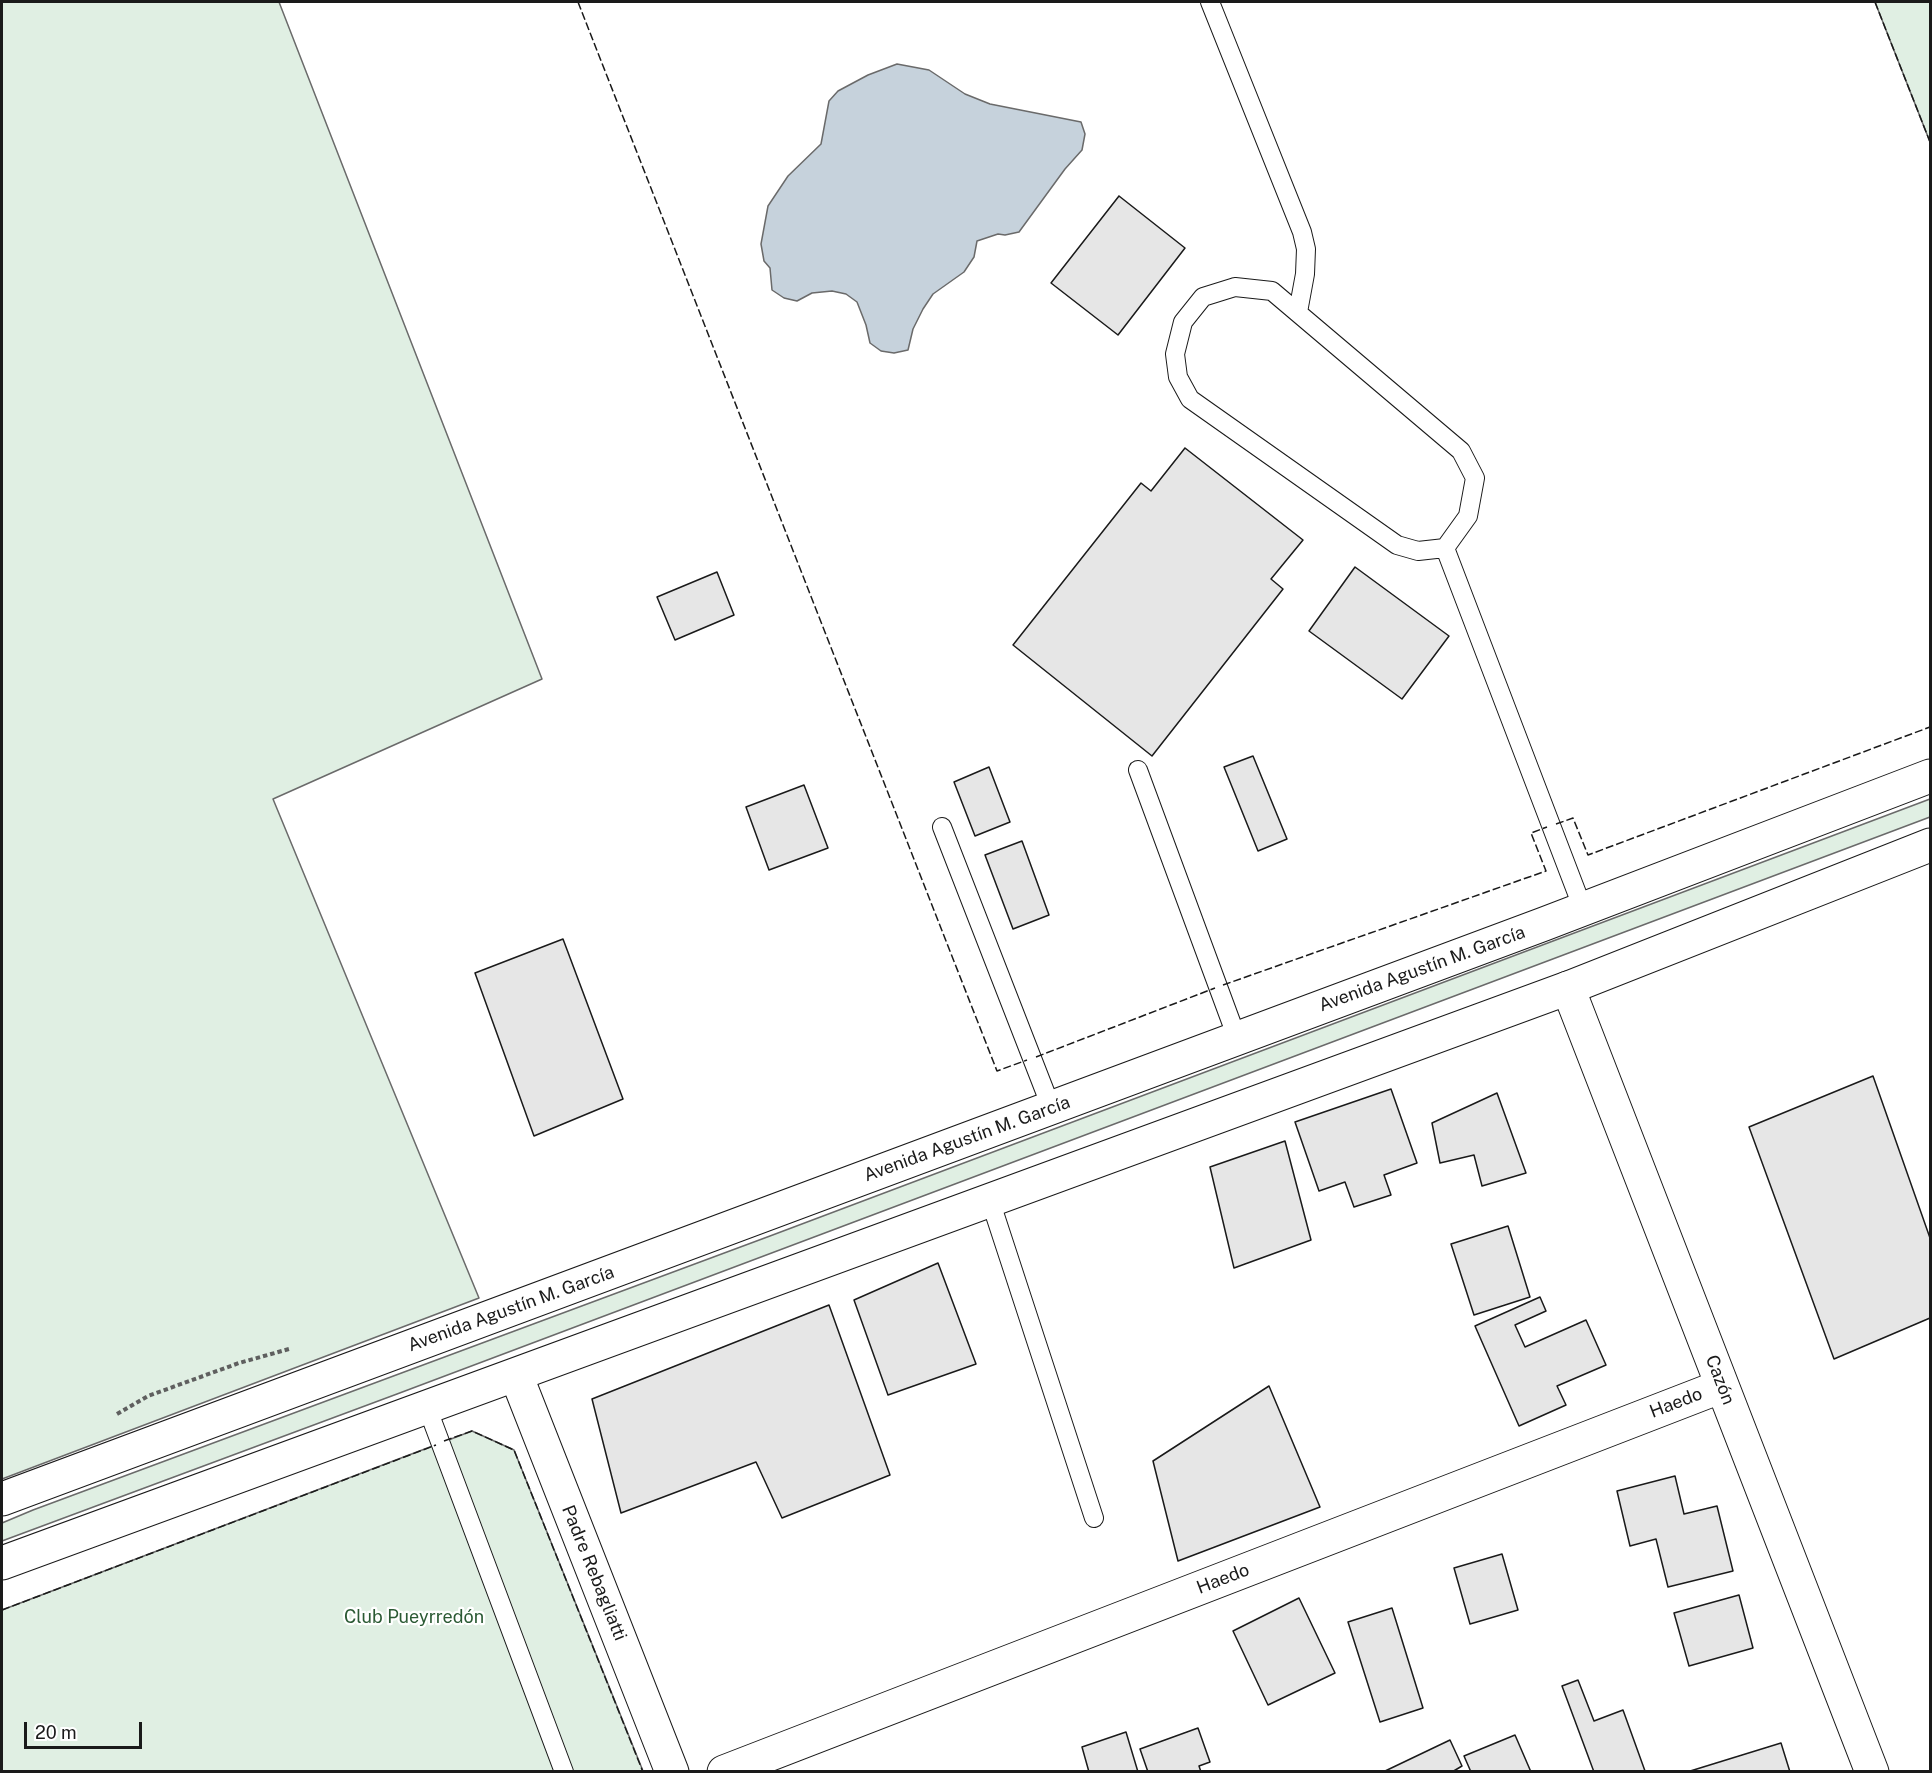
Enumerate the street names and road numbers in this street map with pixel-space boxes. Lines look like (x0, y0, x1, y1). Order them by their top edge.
street label: Avenida Agustín M. García (1316, 922, 1528, 1016)
street label: Avenida Agustín M. García (861, 1092, 1073, 1186)
street label: Avenida Agustín M. García (405, 1262, 617, 1356)
street label: Cazón (1701, 1352, 1739, 1408)
street label: Haedo (1647, 1383, 1705, 1423)
street label: Padre Rebagliatti (557, 1502, 631, 1644)
street label: Haedo (1194, 1559, 1252, 1599)

